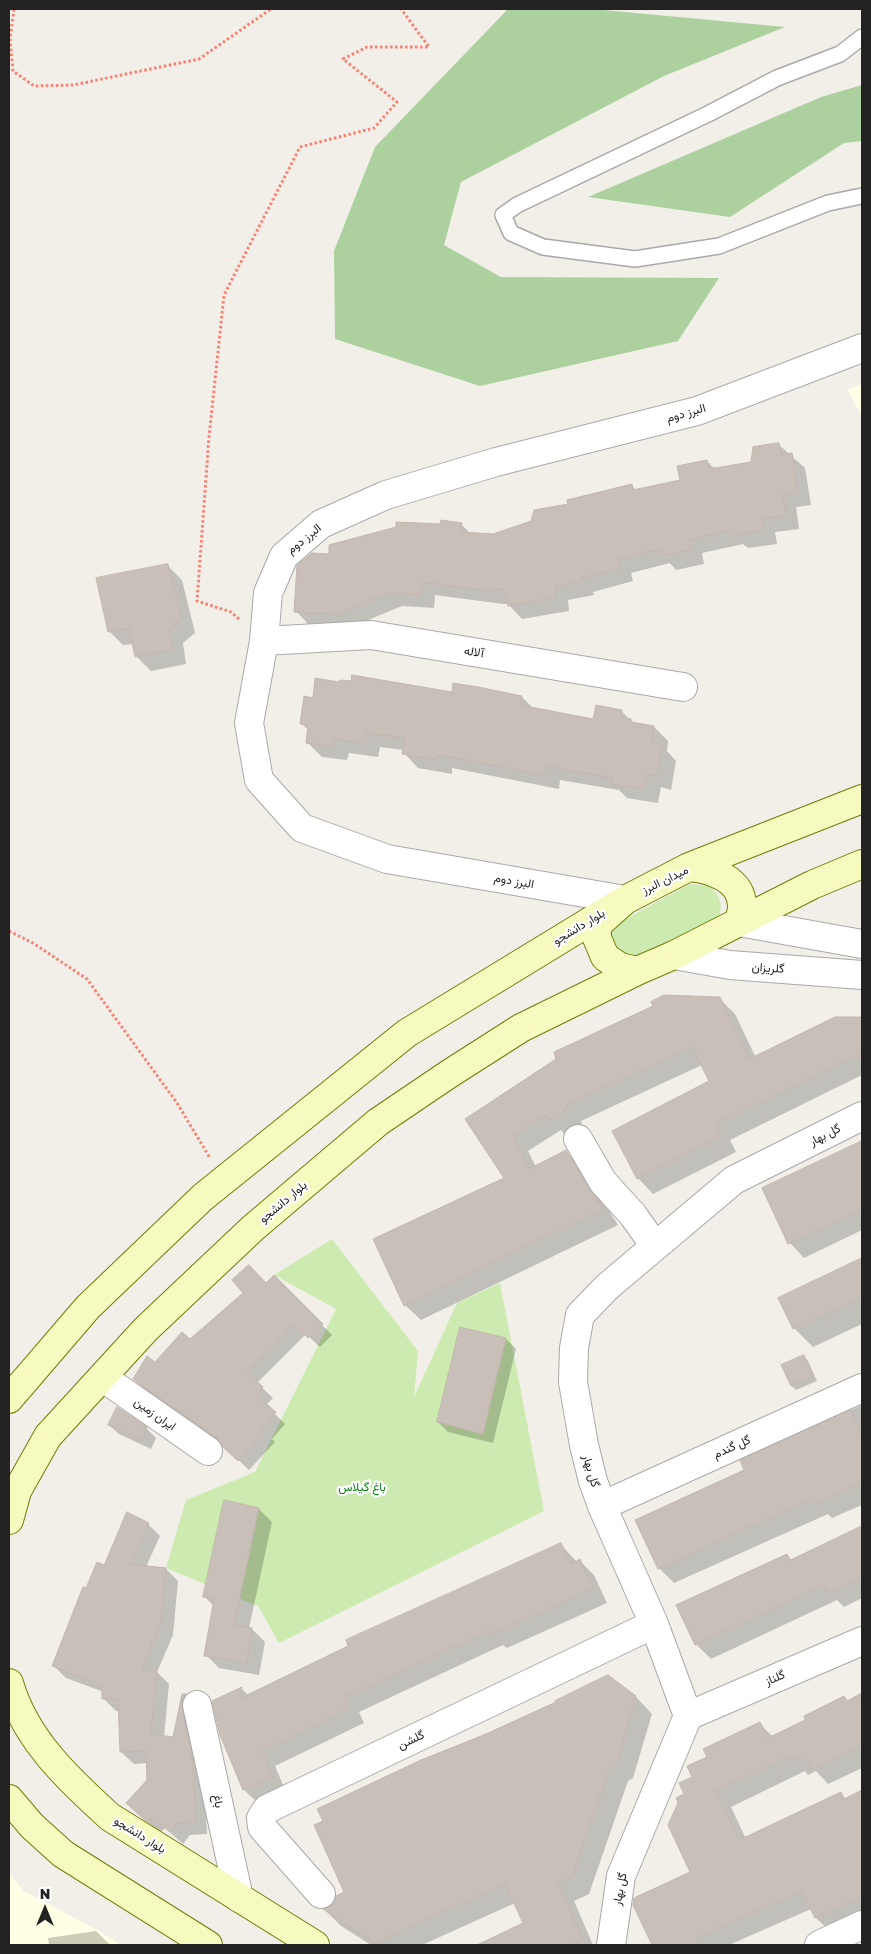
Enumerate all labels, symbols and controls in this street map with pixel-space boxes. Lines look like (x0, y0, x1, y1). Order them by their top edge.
street label: البرز دوم (665, 401, 707, 425)
street label: البرز دوم (284, 521, 324, 557)
street label: آلاله (463, 643, 485, 661)
street label: میدان البرز (639, 863, 691, 897)
street label: البرز دوم (493, 870, 535, 892)
street label: بلوار دانشجو (550, 906, 608, 948)
street label: گلریزان (751, 960, 785, 976)
street label: گل بهار (807, 1121, 843, 1149)
street label: بلوار دانشجو (256, 1178, 310, 1226)
street label: ایران زمین (131, 1394, 179, 1434)
street label: گل گندم (711, 1432, 753, 1462)
street label: گل بهار (580, 1453, 602, 1489)
park label: باغ گیلاس (338, 1480, 386, 1494)
street label: گلناز (763, 1667, 787, 1689)
street label: گلشن (395, 1727, 427, 1753)
street label: باغ (210, 1793, 226, 1809)
street label: بلوار دانشجو (112, 1813, 168, 1857)
street label: گل بهار (610, 1871, 630, 1907)
north arrow (20, 1884, 70, 1934)
text: N (40, 1885, 50, 1902)

